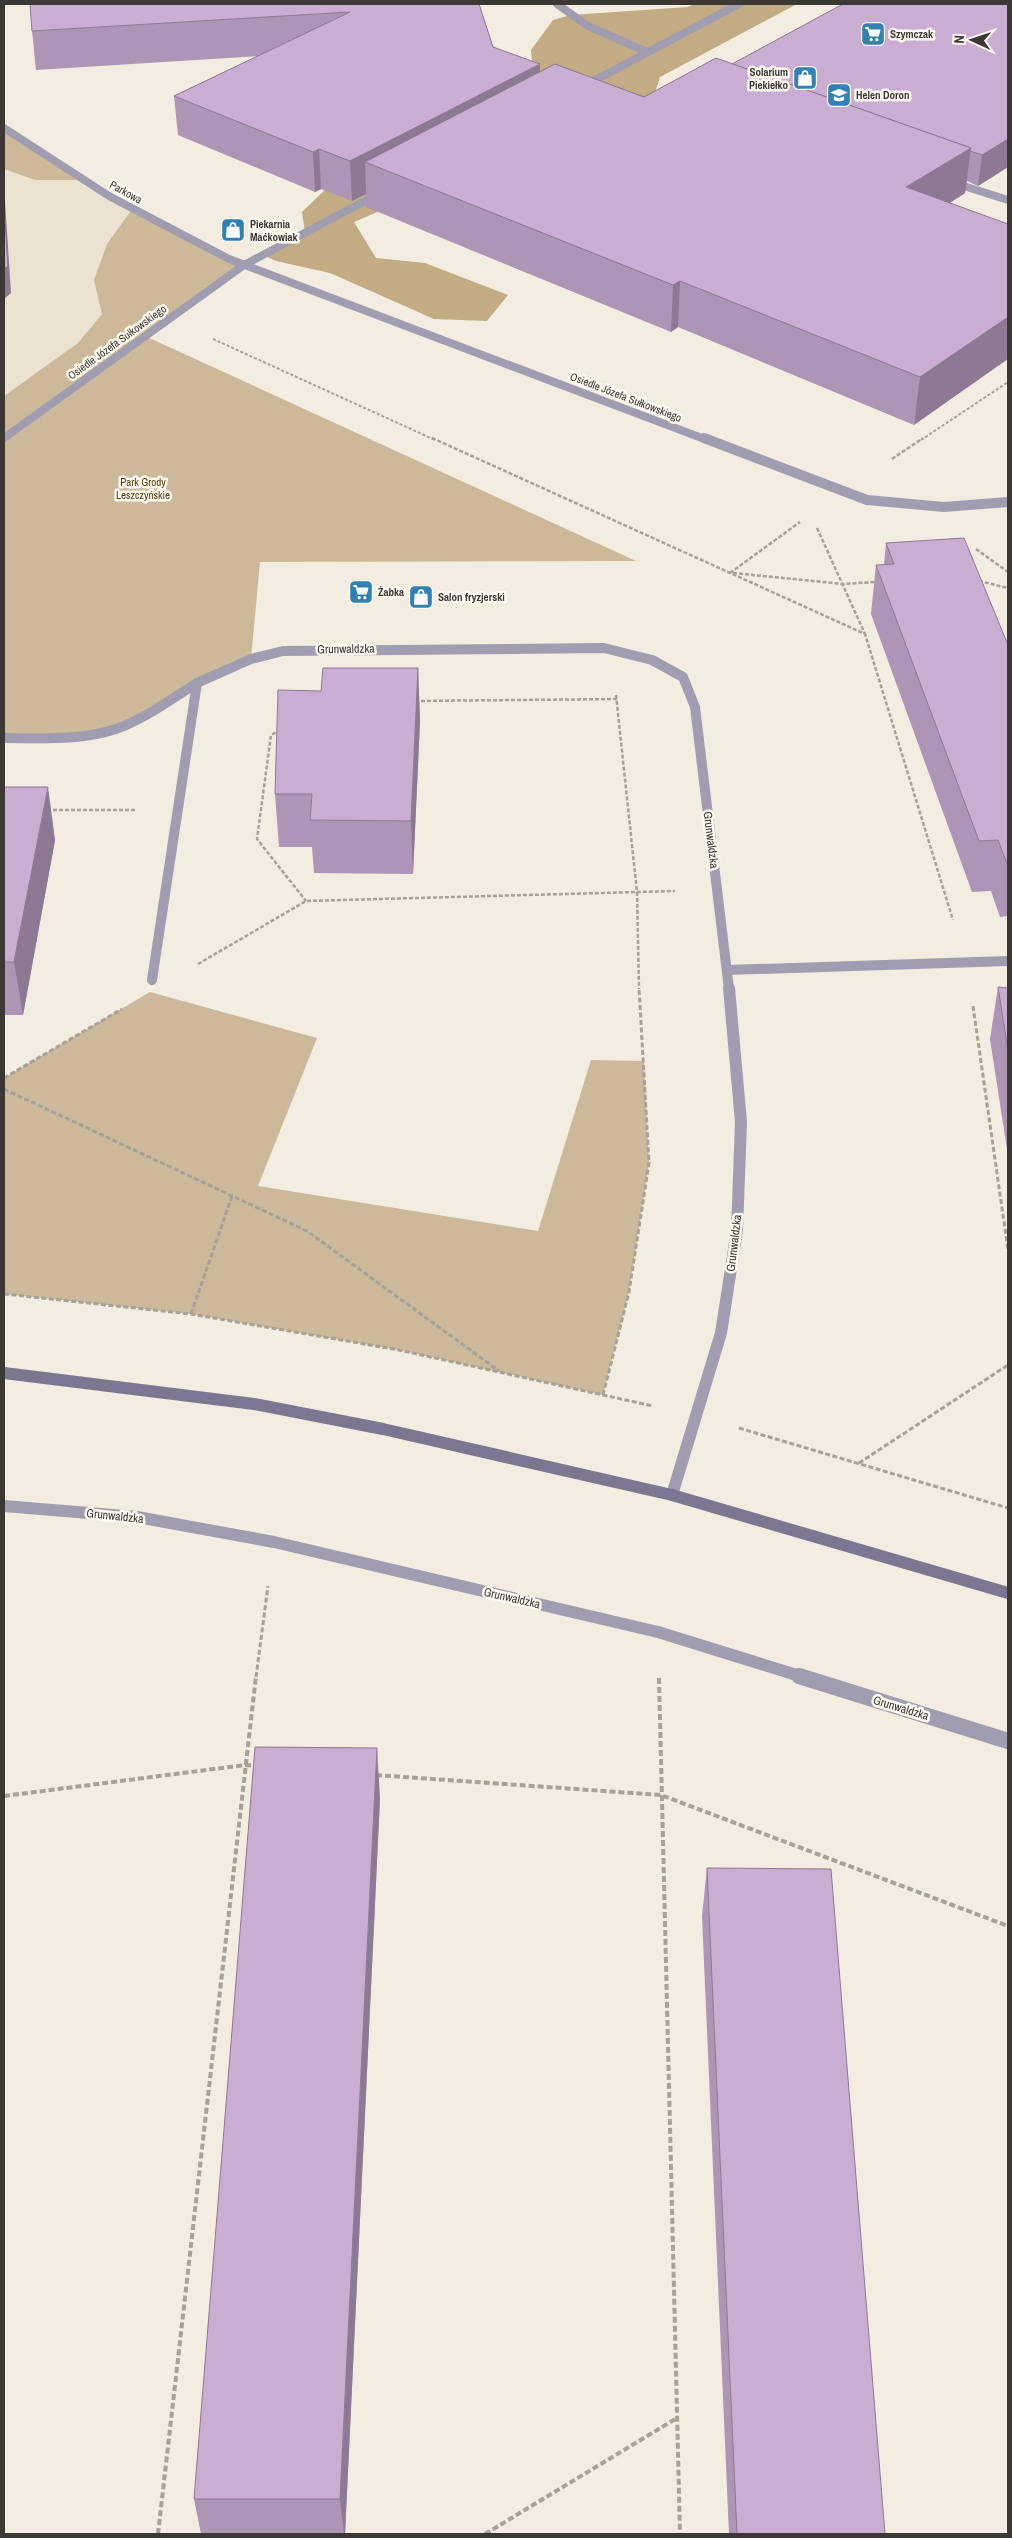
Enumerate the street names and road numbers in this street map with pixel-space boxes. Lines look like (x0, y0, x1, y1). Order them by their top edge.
street label: Parkowa (107, 177, 145, 207)
street label: Osiedle Józefa Sułkowskiego (65, 302, 169, 382)
street label: Osiedle Józefa Sułkowskiego (568, 369, 684, 425)
street label: Grunwaldzka (317, 640, 375, 657)
street label: Grunwaldzka (700, 811, 723, 870)
street label: Grunwaldzka (723, 1213, 746, 1272)
street label: Grunwaldzka (86, 1505, 145, 1527)
street label: Grunwaldzka (482, 1584, 542, 1612)
street label: Grunwaldzka (871, 1692, 931, 1724)

